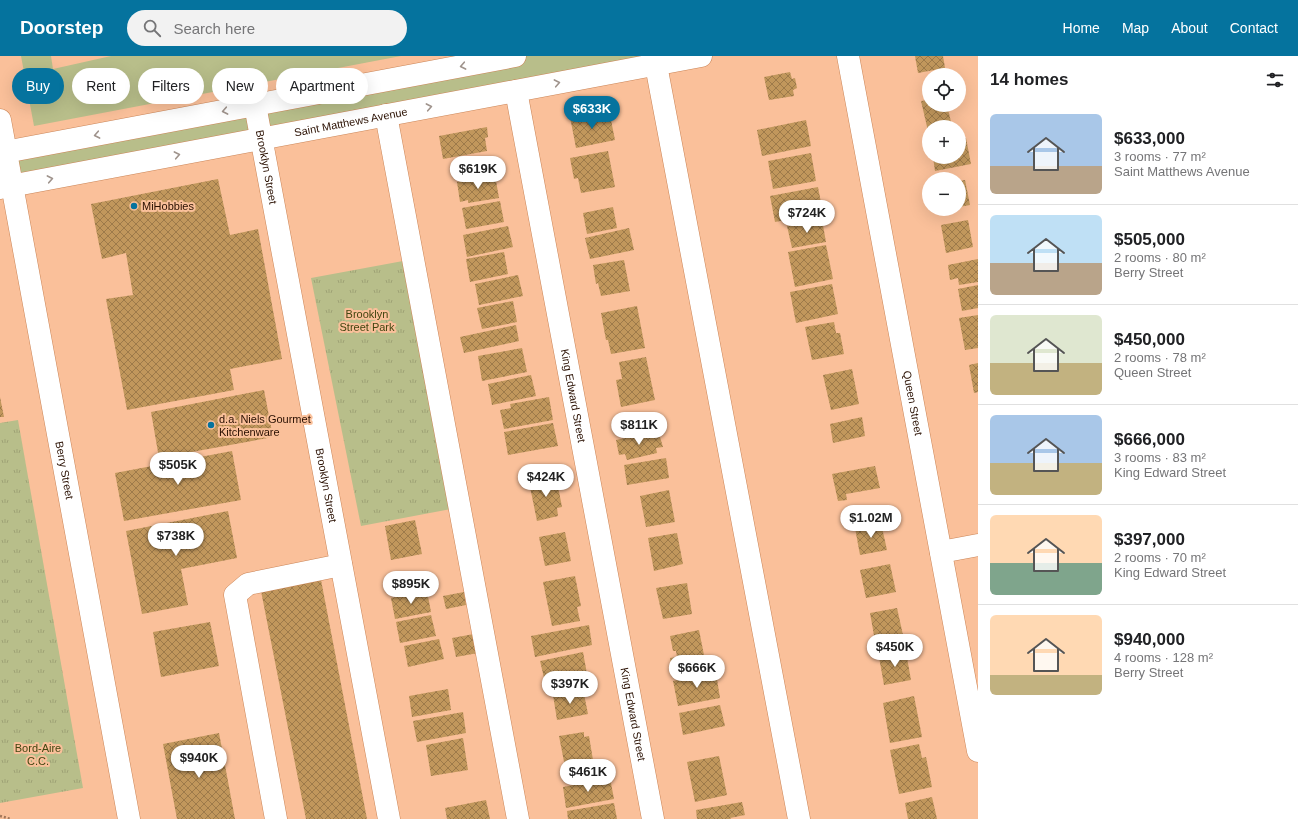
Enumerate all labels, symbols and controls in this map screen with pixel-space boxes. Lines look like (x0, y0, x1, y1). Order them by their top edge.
search box (127, 10, 407, 46)
text: Doorstep (20, 17, 103, 38)
icon: search (141, 17, 163, 39)
text: Search here (173, 20, 255, 37)
text: Home (1063, 20, 1100, 36)
text: Map (1122, 20, 1149, 36)
text: About (1171, 20, 1208, 36)
text: Contact (1230, 20, 1278, 36)
one-way arrow (460, 61, 466, 70)
chip: Buy (12, 68, 64, 104)
chip: Rent (72, 68, 130, 104)
chip: Filters (138, 68, 204, 104)
chip: New (212, 68, 268, 104)
chip: Apartment (276, 68, 368, 104)
map controls (922, 68, 966, 216)
button: locate (922, 68, 966, 112)
icon: filters (1264, 69, 1286, 91)
text: 14 homes (990, 70, 1068, 89)
one-way arrow (554, 79, 560, 88)
pin: $633K (564, 96, 620, 130)
text: $633K (573, 101, 611, 116)
one-way arrow (426, 104, 432, 112)
street label: Saint Matthews Avenue (293, 105, 408, 138)
one-way arrow (222, 106, 228, 115)
button: + (922, 120, 966, 164)
street label: Brooklyn Street (254, 129, 279, 205)
text: $633,000 (1114, 129, 1185, 148)
one-way arrow (94, 130, 101, 139)
icon: home (1022, 130, 1070, 178)
text: 3 rooms · 77 m² (1114, 149, 1206, 164)
one-way arrow (174, 151, 181, 159)
pin: $619K (450, 156, 506, 190)
text: $619K (459, 161, 497, 176)
text: Saint Matthews Avenue (1114, 164, 1250, 179)
button: − (922, 172, 966, 216)
one-way arrow (47, 175, 53, 184)
place label: MiHobbies (142, 200, 194, 212)
pin: $724K (779, 200, 835, 234)
marker: MiHobbies (129, 201, 139, 211)
text: $724K (788, 205, 826, 220)
text: $505,000 (1114, 230, 1185, 249)
icon: home (1022, 231, 1070, 279)
text: 2 rooms · 80 m² (1114, 250, 1206, 265)
text: Berry Street (1114, 265, 1183, 280)
park label: Brooklyn Street Park (339, 308, 395, 333)
text: $450,000 (1114, 330, 1185, 349)
icon: home (1022, 331, 1070, 379)
street label: King Edward Street (559, 348, 588, 443)
text: 2 rooms · 78 m² (1114, 350, 1206, 365)
text: Queen Street (1114, 365, 1191, 380)
street label: Queen Street (901, 370, 925, 436)
pin: $811K (611, 412, 667, 446)
place label: d.a. Niels Gourmet Kitchenware (219, 413, 311, 438)
text: $811K (620, 417, 658, 432)
marker: d.a. Niels Gourmet Kitchenware (206, 420, 216, 430)
text: $666,000 (1114, 430, 1185, 449)
icon: home (1022, 431, 1070, 479)
street label: Berry Street (53, 440, 76, 500)
street label: Brooklyn Street (314, 447, 339, 523)
text: 3 rooms · 83 m² (1114, 450, 1206, 465)
pin: $505K (150, 452, 206, 486)
text: $505K (159, 457, 197, 472)
pin: $424K (518, 464, 574, 498)
text: King Edward Street (1114, 465, 1226, 480)
text: $424K (527, 469, 565, 484)
pin: $1.02M (838, 505, 904, 539)
text: $1.02M (849, 510, 893, 525)
pin: $738K (148, 523, 204, 557)
text: $738K (157, 528, 195, 543)
text: $397,000 (1114, 530, 1185, 549)
icon: home (1022, 531, 1070, 579)
text: 2 rooms · 70 m² (1114, 550, 1206, 565)
text: King Edward Street (1114, 565, 1226, 580)
pin: $895K (383, 571, 439, 605)
text: $895K (392, 576, 430, 591)
text: $940,000 (1114, 630, 1185, 649)
icon: home (1022, 631, 1070, 679)
pin: $450K (867, 634, 923, 668)
text: $450K (876, 639, 914, 654)
text: 4 rooms · 128 m² (1114, 650, 1213, 665)
pin: $666K (669, 655, 725, 689)
text: $666K (678, 660, 716, 675)
text: Berry Street (1114, 665, 1183, 680)
street label: King Edward Street (619, 666, 648, 762)
pin: $397K (542, 671, 598, 705)
text: $397K (551, 676, 589, 691)
park label: Bord-Aire C.C. (15, 742, 61, 767)
pin: $940K (171, 745, 227, 779)
text: $940K (180, 750, 218, 765)
pin: $461K (560, 759, 616, 793)
text: $461K (569, 764, 607, 779)

